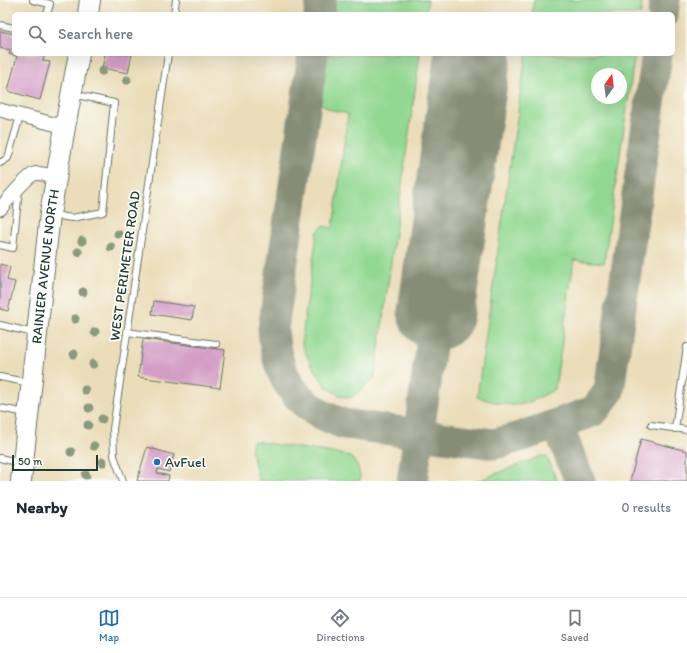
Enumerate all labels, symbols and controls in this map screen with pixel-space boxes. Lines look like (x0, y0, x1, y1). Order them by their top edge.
search box (12, 12, 675, 56)
icon: search (26, 23, 48, 45)
text: Search here (58, 25, 133, 43)
north arrow (591, 68, 627, 104)
street label: RAINIER AVENUE NORTH (27, 188, 63, 345)
street label: WEST PERIMETER ROAD (106, 190, 144, 342)
scale bar (12, 453, 98, 472)
place label: AvFuel (165, 454, 206, 471)
text: 50 m (18, 455, 42, 468)
marker: AvFuel (152, 457, 162, 467)
text: Nearby (16, 497, 68, 517)
text: 0 results (621, 500, 671, 515)
tab: Map (98, 607, 120, 644)
tab: Directions (316, 607, 365, 644)
tab: Saved (561, 607, 589, 644)

